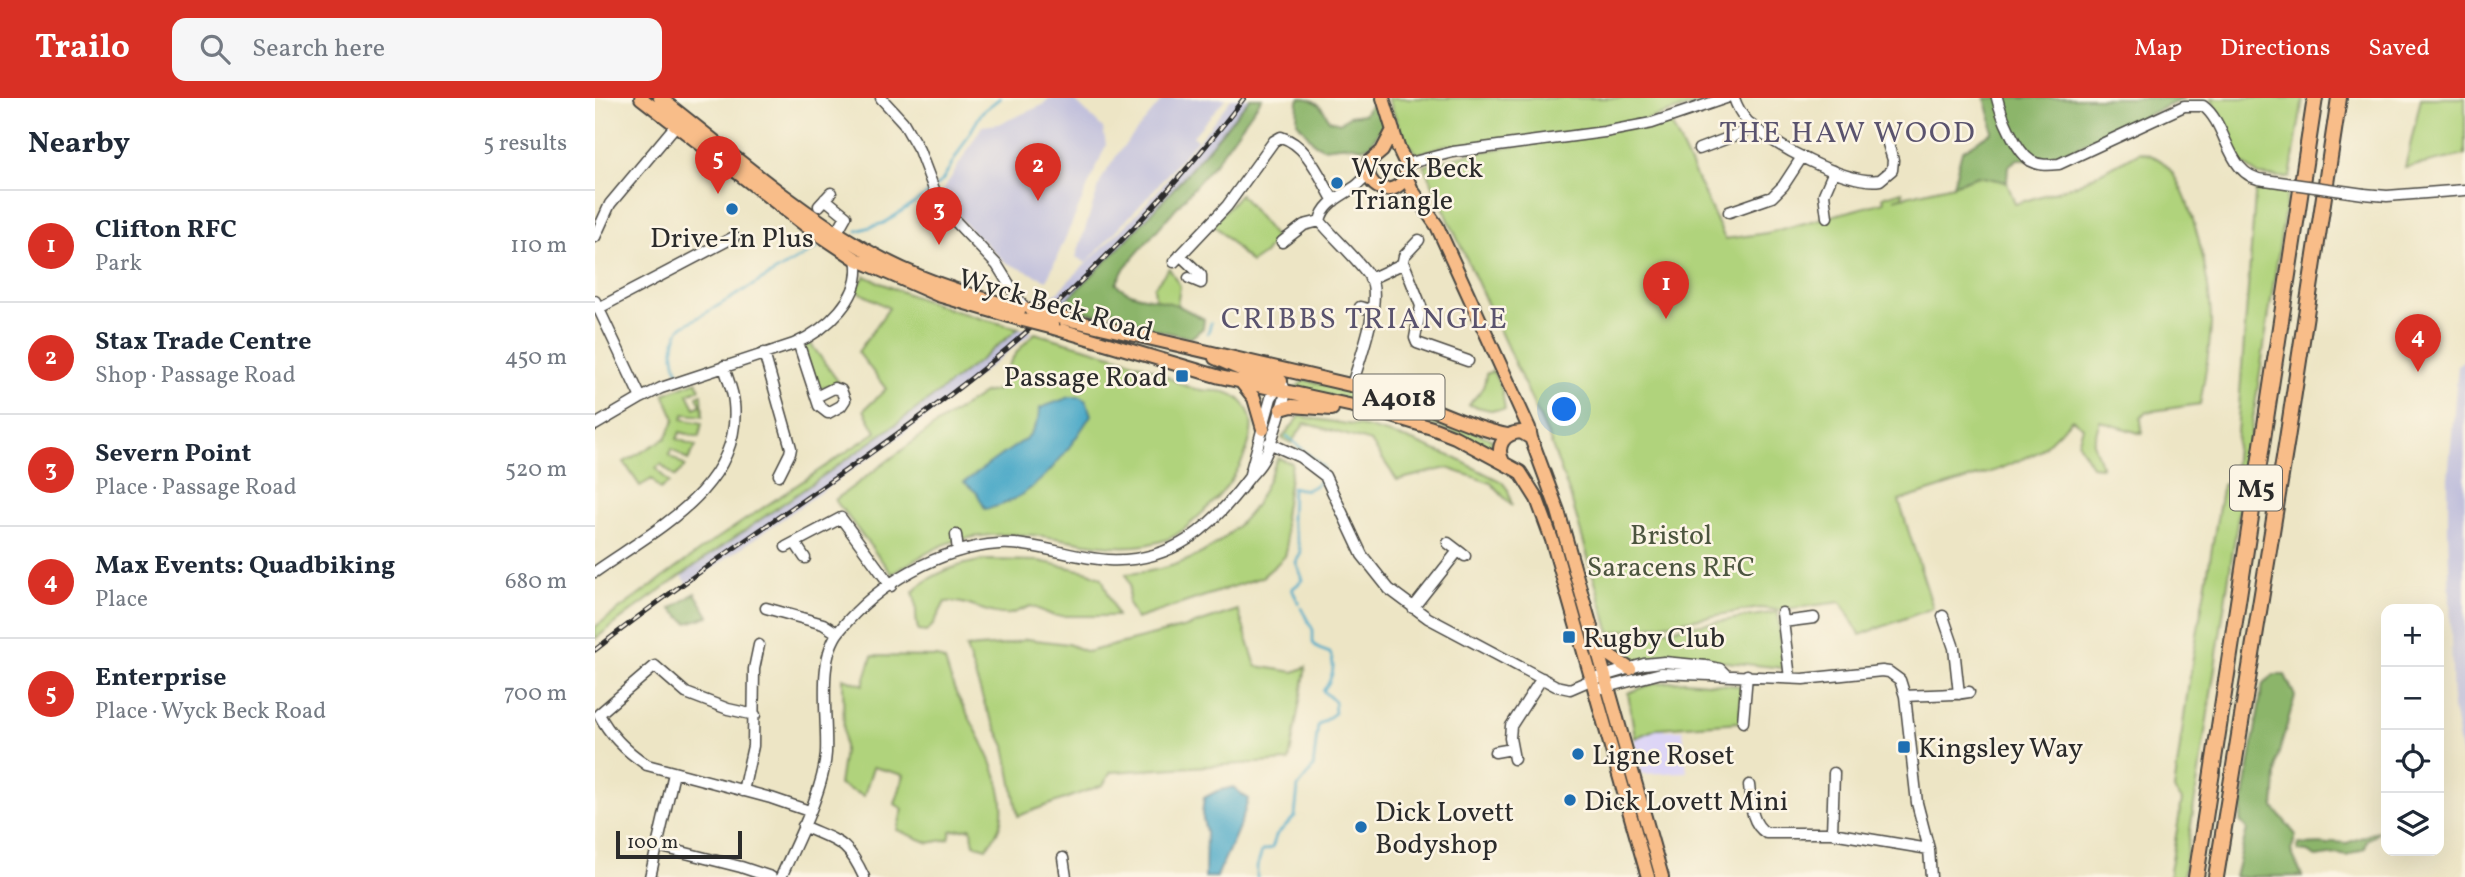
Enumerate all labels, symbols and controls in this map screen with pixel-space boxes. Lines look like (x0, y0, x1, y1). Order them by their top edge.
search box (172, 18, 662, 81)
text: Trailo (35, 26, 130, 72)
icon: search (196, 30, 234, 68)
text: Search here (252, 31, 385, 67)
text: Map (2134, 32, 2182, 66)
text: Directions (2220, 32, 2330, 66)
text: Saved (2368, 32, 2430, 66)
district label: THE HAW WOOD (1719, 113, 1977, 155)
text: Nearby (28, 123, 130, 165)
text: 5 results (483, 128, 567, 160)
pin: 5 (695, 136, 741, 194)
pin: 2 (1015, 143, 1061, 201)
place label: Wyck Beck Triangle (1351, 150, 1483, 221)
marker: Wyck Beck Triangle (1329, 175, 1345, 191)
pin: 3 (916, 187, 962, 245)
marker: Drive-In Plus (724, 201, 740, 217)
text: Clifton RFC (95, 212, 237, 248)
place label: Drive-In Plus (650, 220, 814, 259)
text: 1 (46, 230, 56, 262)
text: 110 m (510, 230, 567, 262)
text: Park (95, 248, 142, 280)
street label: Wyck Beck Road (953, 260, 1157, 353)
pin: 1 (1643, 261, 1689, 319)
district label: CRIBBS TRIANGLE (1221, 299, 1509, 341)
pin: 4 (2395, 314, 2441, 372)
text: Stax Trade Centre (95, 324, 311, 360)
text: 2 (45, 342, 57, 374)
text: 450 m (505, 342, 567, 374)
place label: Passage Road (1003, 359, 1168, 398)
text: Shop · Passage Road (95, 360, 296, 392)
marker: Passage Road (1174, 368, 1190, 384)
road number: A4018 (1353, 374, 1445, 420)
your location (1547, 392, 1581, 426)
text: Severn Point (95, 436, 251, 472)
text: 3 (45, 454, 57, 486)
text: 520 m (505, 454, 567, 486)
road number: M5 (2230, 466, 2282, 510)
text: Place · Passage Road (95, 472, 297, 504)
park label: Bristol Saracens RFC (1587, 517, 1755, 588)
text: Max Events: Quadbiking (95, 548, 395, 584)
text: 4 (44, 566, 58, 598)
text: 680 m (505, 566, 567, 598)
text: Place (95, 584, 148, 616)
map controls (2381, 604, 2444, 856)
button: + (2381, 604, 2444, 667)
place label: Rugby Club (1583, 620, 1725, 659)
marker: Rugby Club (1561, 629, 1577, 645)
text: Enterprise (95, 660, 227, 696)
button: − (2381, 667, 2444, 730)
text: 5 (45, 678, 57, 710)
text: 700 m (504, 678, 567, 710)
text: Place · Wyck Beck Road (95, 696, 326, 728)
place label: Kingsley Way (1918, 730, 2083, 769)
button: locate (2381, 730, 2444, 793)
place label: Ligne Roset (1592, 737, 1735, 776)
marker: Kingsley Way (1896, 739, 1912, 755)
marker: Ligne Roset (1570, 746, 1586, 762)
place label: Dick Lovett Mini (1584, 783, 1788, 822)
marker: Dick Lovett Mini (1562, 792, 1578, 808)
button: layers (2381, 793, 2444, 856)
place label: Dick Lovett Bodyshop (1375, 794, 1514, 865)
marker: Dick Lovett Bodyshop (1353, 819, 1369, 835)
scale bar (616, 828, 742, 860)
text: 100 m (627, 830, 678, 856)

